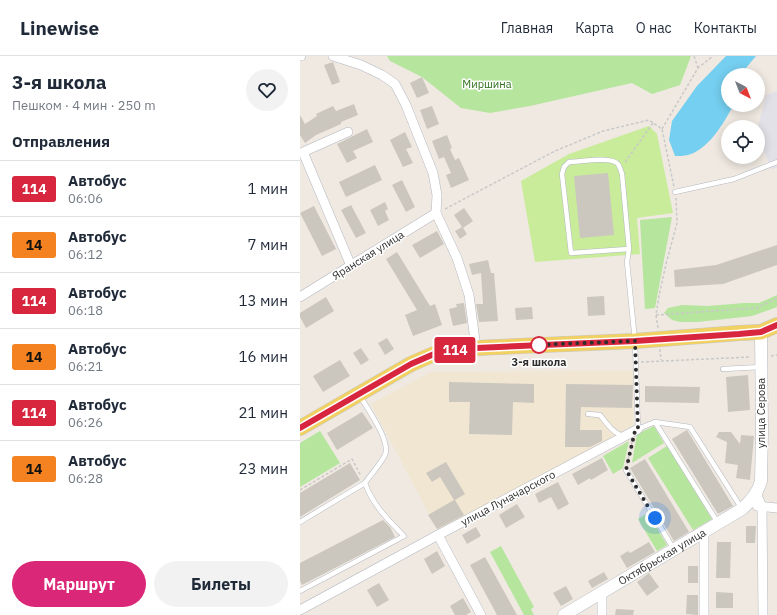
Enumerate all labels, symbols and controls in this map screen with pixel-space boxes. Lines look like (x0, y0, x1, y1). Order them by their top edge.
text: Linewise (20, 16, 99, 40)
text: Главная (501, 19, 553, 37)
text: Карта (575, 19, 614, 37)
text: О нас (636, 19, 672, 37)
text: Контакты (694, 19, 757, 37)
north arrow (721, 68, 765, 112)
map controls (721, 68, 765, 164)
button: heart (246, 69, 288, 111)
text: 3-я школа (12, 70, 107, 94)
park label: Миршина (462, 77, 512, 91)
text: Пешком · 4 мин · 250 m (12, 97, 156, 114)
button: locate (721, 120, 765, 164)
text: Отправления (12, 132, 110, 151)
text: Автобус (68, 171, 127, 190)
text: 1 мин (247, 179, 288, 198)
text: 114 (21, 180, 47, 198)
text: 06:06 (68, 190, 103, 207)
text: Автобус (68, 227, 127, 246)
street label: Яранская улица (329, 227, 407, 283)
text: 7 мин (247, 235, 288, 254)
text: 14 (26, 236, 42, 254)
text: 06:12 (68, 246, 103, 263)
text: Автобус (68, 283, 127, 302)
text: 13 мин (238, 291, 288, 310)
text: 114 (21, 292, 47, 310)
text: 06:18 (68, 302, 103, 319)
marker: 3-я школа (530, 336, 548, 354)
line badge: 114 (432, 337, 478, 363)
text: Автобус (68, 339, 127, 358)
text: 114 (442, 341, 468, 359)
text: 16 мин (238, 347, 288, 366)
text: 14 (26, 348, 42, 366)
place label: 3-я школа (512, 355, 566, 369)
text: 06:21 (68, 358, 103, 375)
street label: улица Серова (754, 378, 768, 448)
text: Автобус (68, 395, 127, 414)
text: 21 мин (238, 403, 288, 422)
text: 114 (21, 404, 47, 422)
text: 06:26 (68, 414, 103, 431)
text: Автобус (68, 451, 127, 470)
text: 23 мин (238, 459, 288, 478)
text: 14 (26, 460, 42, 478)
street label: улица Луначарского (458, 467, 558, 529)
text: 06:28 (68, 470, 103, 487)
your location (645, 508, 665, 528)
street label: Октябрьская улица (616, 525, 708, 588)
button: Маршрут (12, 561, 146, 607)
button: Билеты (154, 561, 288, 607)

